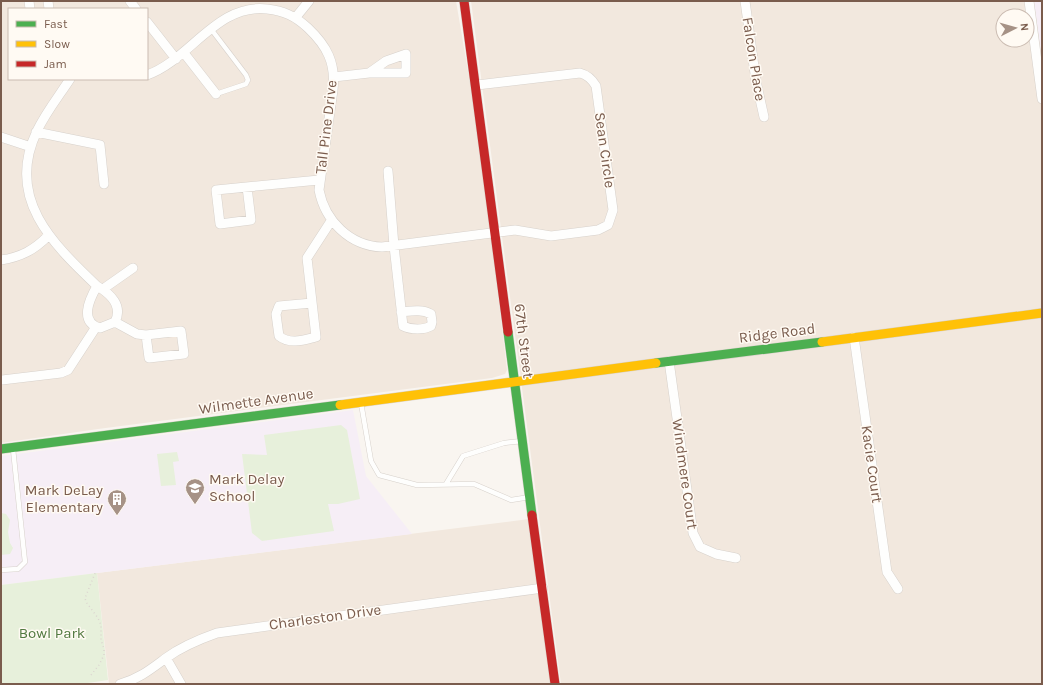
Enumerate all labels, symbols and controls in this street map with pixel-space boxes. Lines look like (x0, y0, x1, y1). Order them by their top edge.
legend (8, 8, 148, 80)
north arrow (995, 8, 1035, 48)
street label: Falcon Place (738, 16, 770, 102)
text: Fast (44, 17, 68, 31)
text: N (1018, 22, 1031, 32)
text: Slow (44, 37, 70, 51)
text: Jam (44, 57, 67, 71)
street label: Tall Pine Drive (311, 79, 341, 175)
street label: Sean Circle (591, 111, 619, 189)
street label: 67th Street (510, 303, 538, 380)
street label: Ridge Road (738, 319, 816, 347)
street label: Wilmette Avenue (197, 384, 315, 418)
street label: Windmere Court (668, 417, 702, 531)
street label: Kacie Court (858, 424, 886, 504)
place label: Mark Delay School (209, 470, 284, 505)
school or university icon: Mark Delay School (184, 477, 206, 505)
place label: Mark DeLay Elementary (25, 481, 103, 516)
building icon: Mark DeLay Elementary (106, 488, 128, 516)
street label: Charleston Drive (268, 600, 382, 634)
park label: Bowl Park (19, 624, 85, 642)

